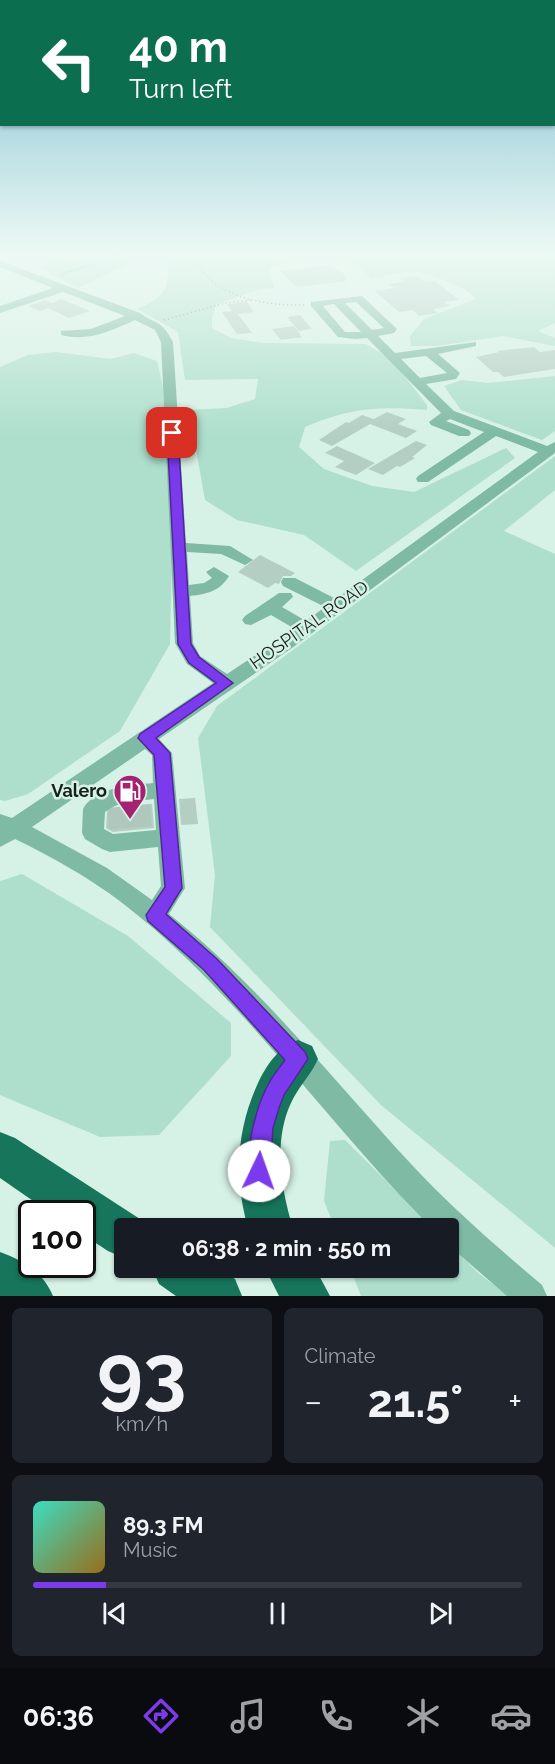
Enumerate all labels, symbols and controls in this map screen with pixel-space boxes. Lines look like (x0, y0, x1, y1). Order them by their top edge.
text: 40 m (129, 23, 228, 72)
icon: left (30, 24, 108, 102)
text: Turn left (129, 73, 232, 104)
pin (146, 407, 197, 458)
icon: arrive (155, 416, 188, 449)
street label: HOSPITAL ROAD (245, 576, 372, 673)
fuel station icon: Valero (112, 773, 148, 820)
place label: Valero (51, 780, 107, 801)
position arrow (227, 1139, 291, 1203)
speed limit sign: 100 (18, 1200, 96, 1278)
text: 06:38 · 2 min · 550 m (182, 1235, 391, 1261)
text: 93 (97, 1327, 186, 1418)
text: Climate (305, 1344, 376, 1368)
text: 21.5° (368, 1375, 463, 1428)
text: − (305, 1382, 322, 1421)
text: + (508, 1382, 522, 1421)
text: km/h (115, 1412, 168, 1436)
text: 89.3 FM (123, 1512, 203, 1538)
text: Music (123, 1538, 177, 1562)
icon: previous (98, 1597, 131, 1630)
icon: pause (261, 1597, 294, 1630)
icon: next (424, 1597, 457, 1630)
icon: directions (140, 1695, 182, 1737)
icon: music (227, 1695, 269, 1737)
icon: phone (315, 1695, 357, 1737)
icon: climate (402, 1695, 444, 1737)
icon: car (490, 1695, 532, 1737)
text: 06:36 (23, 1701, 94, 1732)

